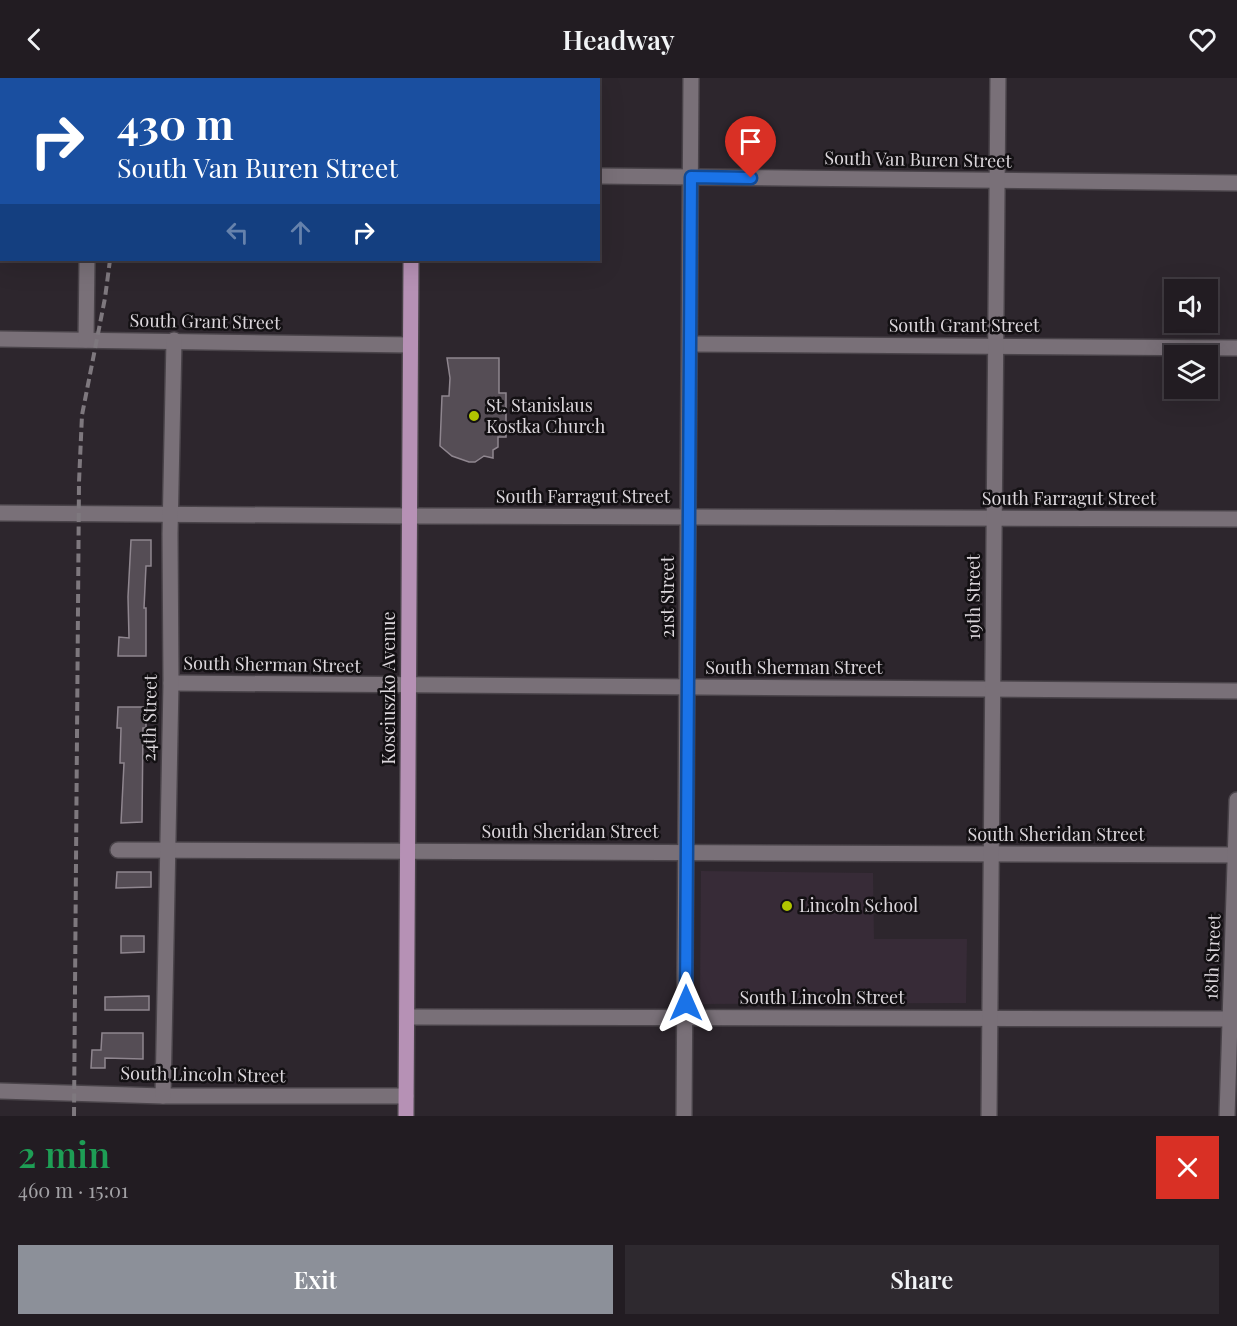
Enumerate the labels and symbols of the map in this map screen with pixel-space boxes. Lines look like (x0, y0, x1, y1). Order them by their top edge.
pin (725, 116, 776, 178)
street label: South Van Buren Street (824, 145, 1012, 173)
street label: South Grant Street (129, 308, 281, 334)
street label: South Grant Street (889, 313, 1040, 337)
place label: St. Stanislaus Kostka Church (486, 393, 606, 438)
marker: St. Stanislaus Kostka Church (467, 409, 481, 423)
street label: South Farragut Street (496, 484, 671, 508)
street label: South Farragut Street (982, 486, 1157, 510)
street label: 19th Street (961, 554, 985, 640)
street label: 21st Street (655, 555, 679, 638)
street label: Kosciuszko Avenue (376, 611, 400, 765)
street label: South Sherman Street (183, 650, 362, 678)
street label: South Sherman Street (705, 655, 883, 679)
street label: 24th Street (136, 674, 162, 762)
street label: South Sheridan Street (481, 819, 659, 843)
street label: South Sheridan Street (967, 822, 1145, 846)
place label: Lincoln School (799, 893, 918, 917)
marker: Lincoln School (780, 899, 794, 913)
street label: 18th Street (1199, 913, 1226, 1000)
position arrow (654, 971, 718, 1035)
street label: South Lincoln Street (739, 985, 905, 1009)
street label: South Lincoln Street (120, 1061, 286, 1087)

